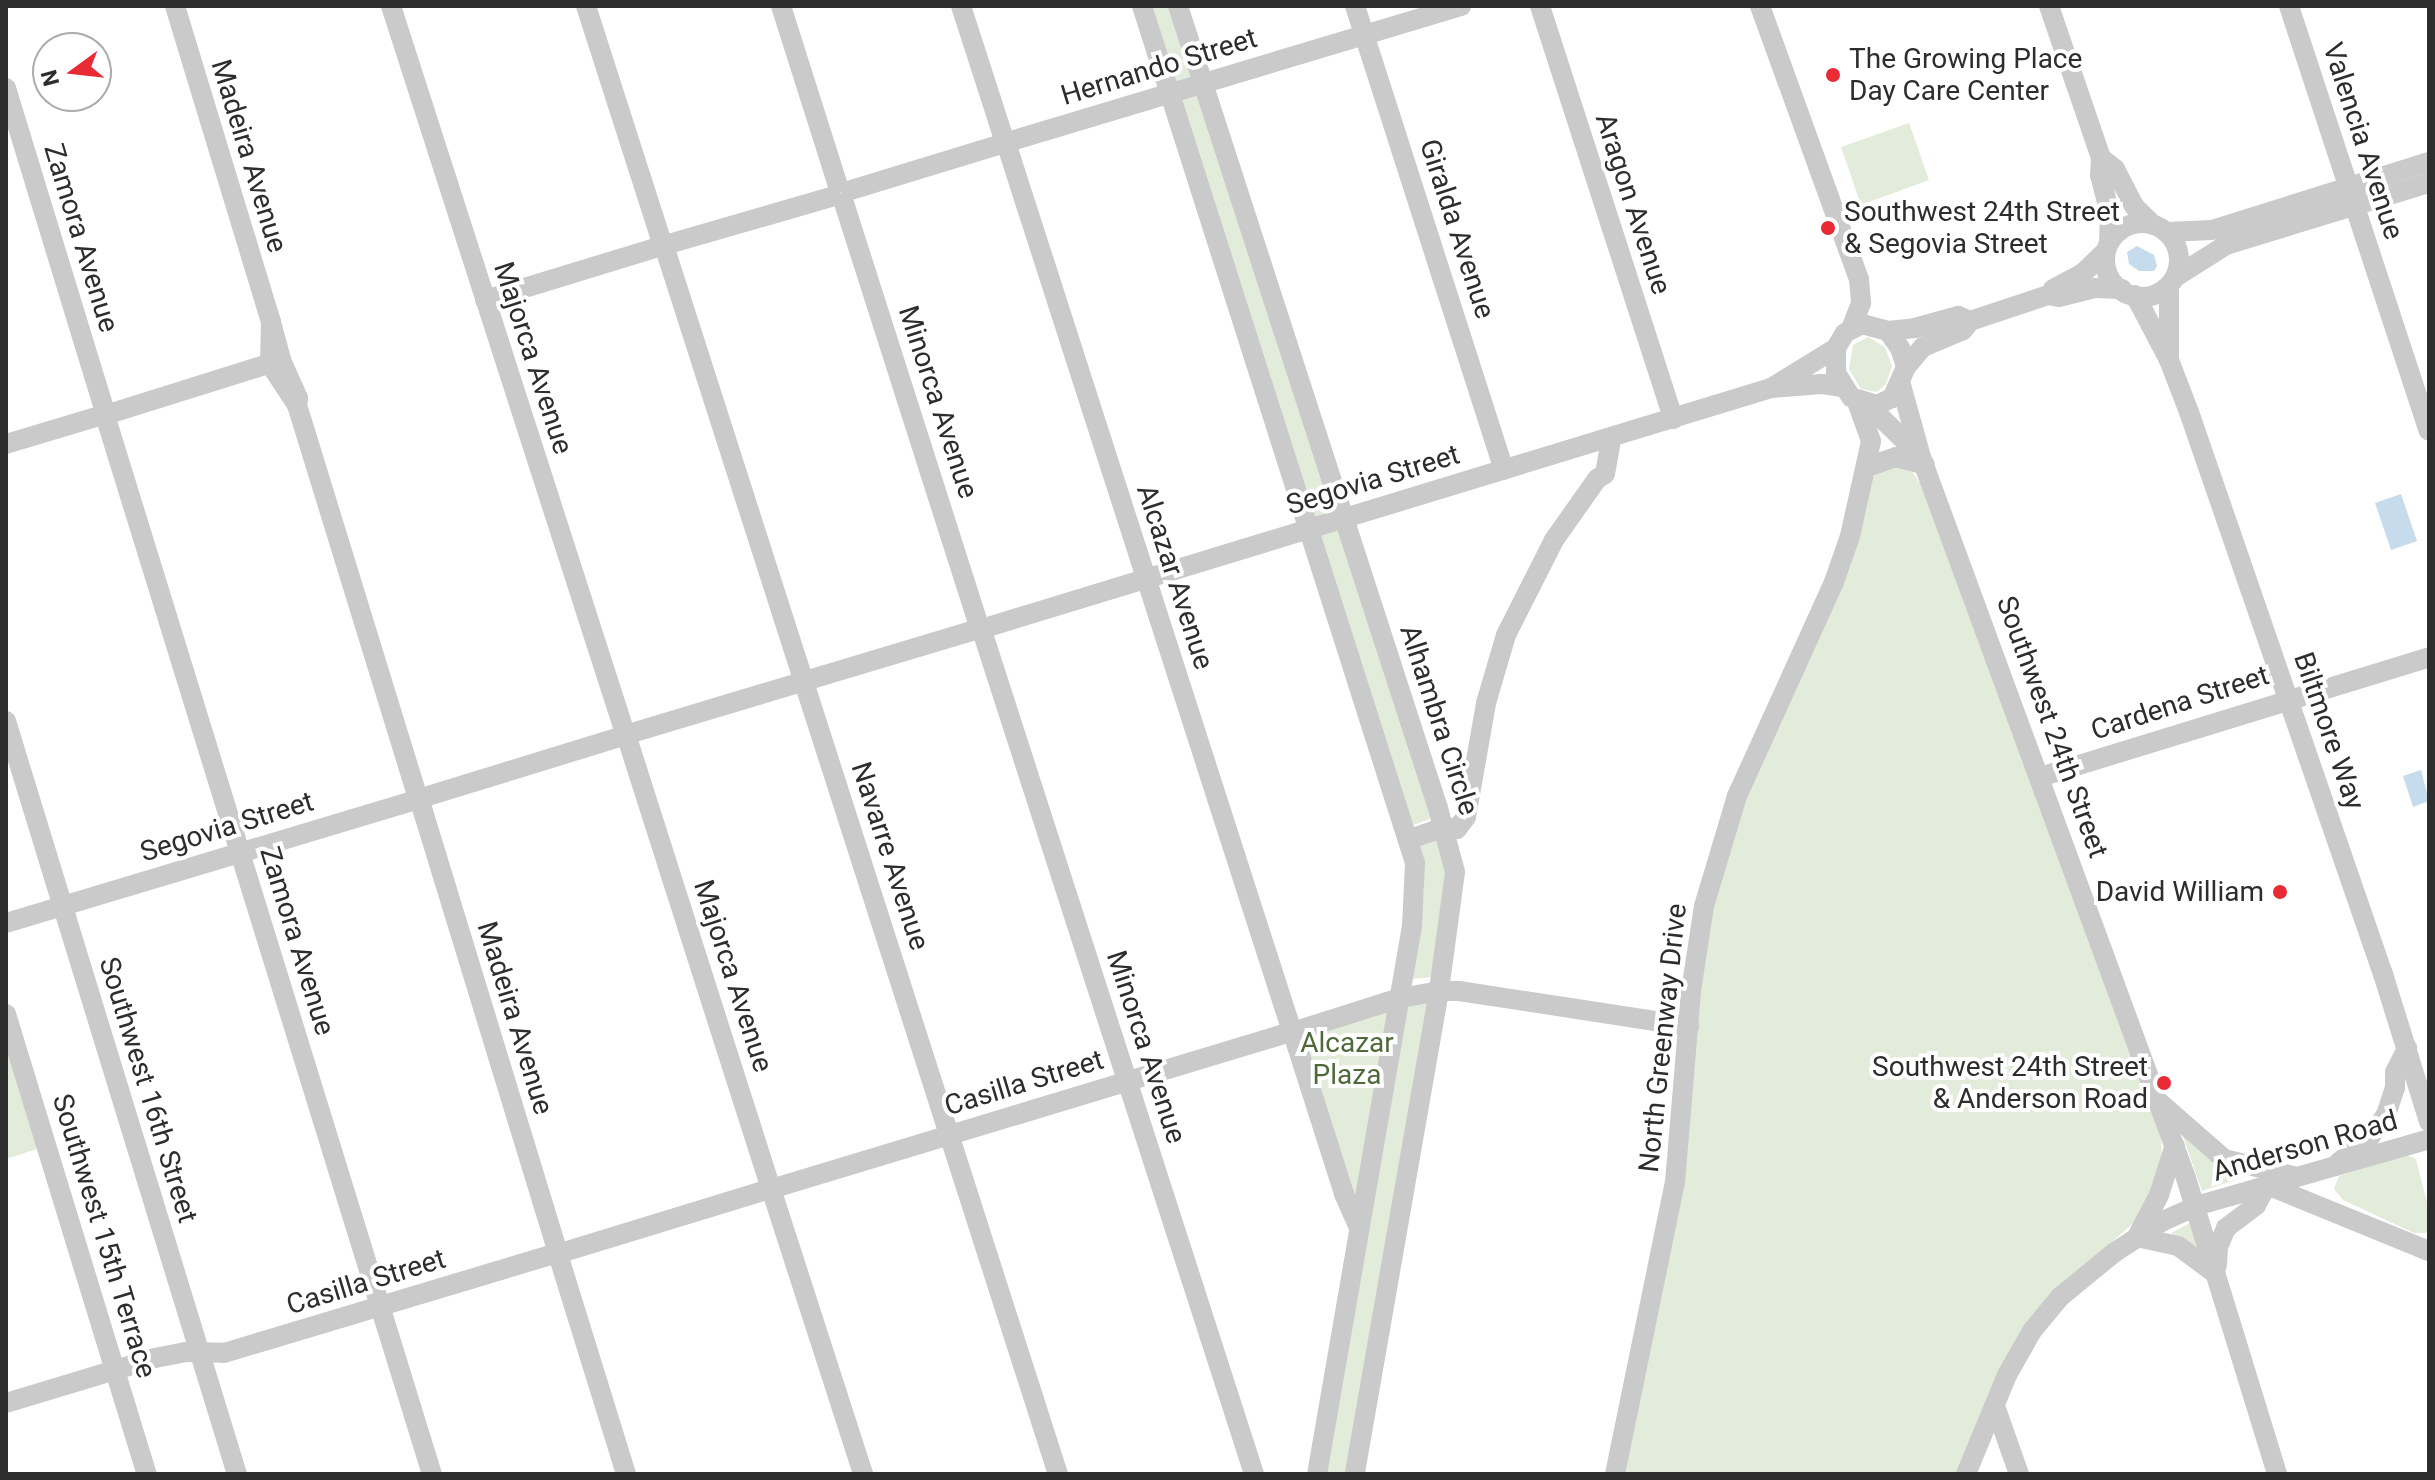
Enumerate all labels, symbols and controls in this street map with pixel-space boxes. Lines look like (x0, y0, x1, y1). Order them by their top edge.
street label: Hernando Street (1057, 21, 1261, 113)
north arrow (32, 32, 112, 112)
street label: Valencia Avenue (2315, 38, 2411, 244)
place label: The Growing Place Day Care Center (1849, 42, 2082, 108)
street label: Madeira Avenue (204, 56, 294, 256)
marker: The Growing Place Day Care Center (1824, 66, 1842, 84)
text: N (36, 67, 64, 89)
street label: Aragon Avenue (1588, 109, 1678, 299)
street label: Giralda Avenue (1412, 135, 1502, 323)
street label: Zamora Avenue (36, 140, 126, 336)
place label: Southwest 24th Street & Segovia Street (1844, 195, 2120, 261)
marker: Southwest 24th Street & Segovia Street (1819, 219, 1837, 237)
street label: Majorca Avenue (486, 258, 580, 458)
street label: Minorca Avenue (891, 302, 985, 502)
street label: Segovia Street (1282, 438, 1464, 522)
street label: Alcazar Avenue (1129, 480, 1221, 674)
street label: Southwest 24th Street (1989, 592, 2115, 862)
street label: Alhambra Circle (1392, 621, 1486, 819)
street label: Biltmore Way (2286, 648, 2372, 814)
street label: Cardena Street (2087, 658, 2273, 748)
street label: Navarre Avenue (844, 758, 936, 954)
street label: Segovia Street (136, 785, 318, 869)
street label: Zamora Avenue (252, 843, 342, 1039)
place label: David William (2096, 875, 2264, 909)
street label: Majorca Avenue (686, 876, 780, 1076)
marker: David William (2271, 883, 2289, 901)
street label: North Greenway Drive (1632, 902, 1694, 1174)
street label: Madeira Avenue (470, 918, 560, 1118)
street label: Minorca Avenue (1099, 947, 1193, 1147)
street label: Southwest 16th Street (92, 953, 204, 1227)
park label: Alcazar Plaza (1300, 1026, 1394, 1092)
street label: Casilla Street (940, 1043, 1108, 1123)
place label: Southwest 24th Street & Anderson Road (1872, 1050, 2148, 1116)
marker: Southwest 24th Street & Anderson Road (2155, 1074, 2173, 1092)
street label: Southwest 15th Terrace (45, 1090, 163, 1382)
street label: Anderson Road (2209, 1104, 2401, 1188)
street label: Casilla Street (282, 1242, 450, 1322)

